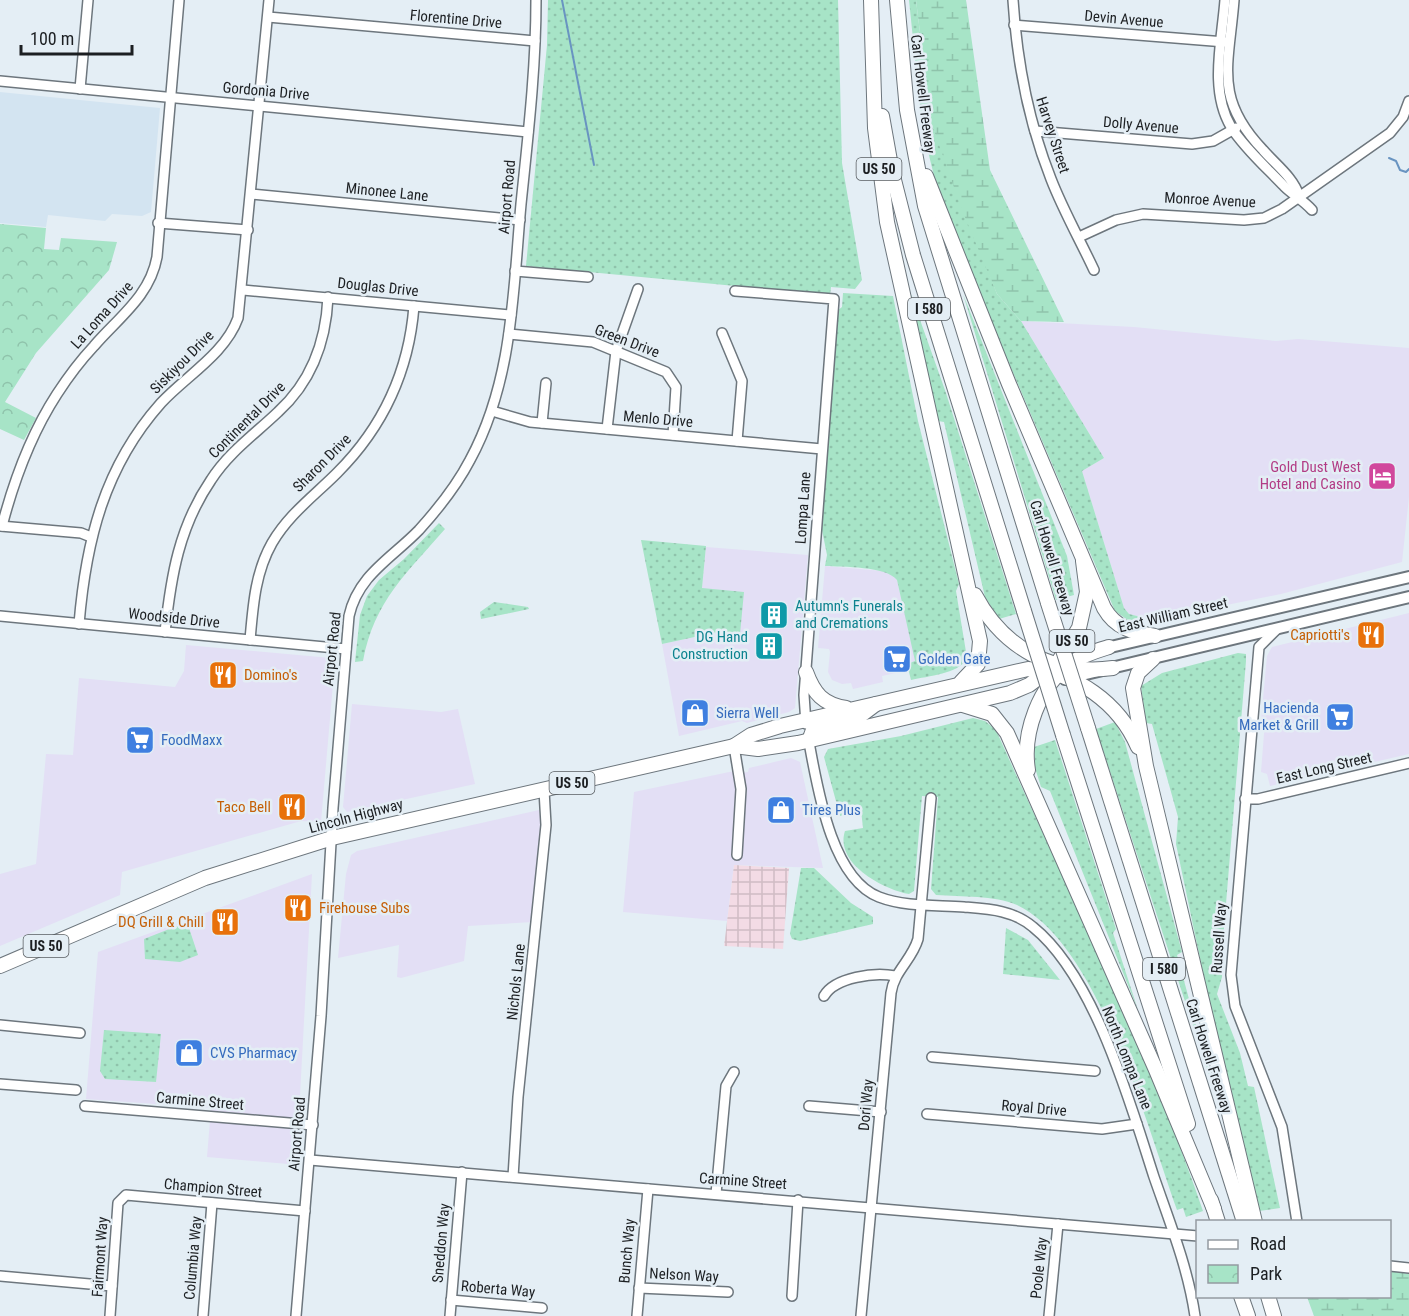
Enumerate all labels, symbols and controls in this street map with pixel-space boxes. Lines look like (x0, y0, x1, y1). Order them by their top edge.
street label: Florentine Drive (409, 6, 503, 32)
street label: Devin Avenue (1084, 7, 1164, 31)
scale bar (21, 18, 132, 56)
text: 100 m (30, 28, 74, 49)
street label: Carl Howell Freeway (907, 34, 939, 154)
street label: Gordonia Drive (222, 78, 310, 104)
street label: Harvey Street (1032, 95, 1074, 175)
street label: Dolly Avenue (1102, 113, 1180, 137)
road number: US 50 (856, 158, 902, 180)
street label: Airport Road (495, 159, 519, 235)
street label: Minonee Lane (345, 179, 429, 205)
street label: Monroe Avenue (1164, 189, 1256, 211)
street label: Douglas Drive (336, 274, 420, 300)
street label: La Loma Drive (67, 278, 137, 352)
road number: I 580 (908, 298, 950, 320)
street label: Green Drive (592, 320, 662, 362)
street label: Siskiyou Drive (146, 326, 218, 398)
street label: Continental Drive (205, 378, 289, 462)
street label: Menlo Drive (622, 407, 694, 431)
street label: Sharon Drive (289, 430, 355, 496)
place label: Gold Dust West Hotel and Casino (1260, 458, 1361, 493)
hotel icon: Gold Dust West Hotel and Casino (1366, 460, 1398, 492)
street label: Lompa Lane (791, 471, 815, 545)
street label: Carl Howell Freeway (1026, 498, 1078, 618)
street label: East William Street (1117, 594, 1229, 636)
place label: Autumn's Funerals and Cremations (795, 597, 903, 632)
building icon: Autumn's Funerals and Cremations (758, 599, 790, 631)
street label: Woodside Drive (127, 604, 221, 632)
street label: Airport Road (319, 611, 345, 687)
restaurant icon: Capriotti's (1355, 619, 1387, 651)
place label: Capriotti's (1290, 626, 1350, 644)
place label: DG Hand Construction (672, 628, 748, 663)
building icon: DG Hand Construction (753, 630, 785, 662)
road number: US 50 (1050, 630, 1094, 652)
supermarket icon: Golden Gate (881, 643, 913, 675)
place label: Golden Gate (918, 650, 991, 668)
restaurant icon: Domino's (207, 659, 239, 691)
place label: Domino's (244, 666, 298, 684)
shop icon: Sierra Well (679, 697, 711, 729)
place label: Hacienda Market & Grill (1239, 699, 1319, 734)
supermarket icon: Hacienda Market & Grill (1324, 701, 1356, 733)
place label: Sierra Well (716, 704, 779, 722)
supermarket icon: FoodMaxx (124, 724, 156, 756)
place label: FoodMaxx (161, 731, 223, 749)
street label: East Long Street (1275, 748, 1373, 788)
road number: US 50 (550, 772, 594, 794)
restaurant icon: Taco Bell (276, 791, 308, 823)
shop icon: Tires Plus (765, 794, 797, 826)
street label: Lincoln Highway (307, 795, 405, 837)
place label: Taco Bell (217, 798, 271, 816)
place label: Tires Plus (802, 801, 861, 819)
restaurant icon: Firehouse Subs (282, 892, 314, 924)
place label: Firehouse Subs (319, 899, 410, 917)
street label: Russell Way (1208, 902, 1230, 974)
restaurant icon: DQ Grill & Chill (209, 906, 241, 938)
place label: DQ Grill & Chill (118, 913, 204, 931)
road number: US 50 (24, 935, 68, 957)
street label: Nichols Lane (503, 943, 529, 1021)
road number: I 580 (1143, 958, 1185, 980)
street label: Carl Howell Freeway (1182, 996, 1236, 1116)
street label: North Lompa Lane (1098, 1004, 1156, 1112)
shop icon: CVS Pharmacy (173, 1037, 205, 1069)
place label: CVS Pharmacy (210, 1044, 297, 1062)
street label: Dori Way (855, 1078, 877, 1132)
street label: Carmine Street (155, 1088, 245, 1114)
street label: Airport Road (285, 1096, 309, 1172)
street label: Royal Drive (1001, 1096, 1067, 1120)
street label: Carmine Street (699, 1169, 787, 1193)
street label: Champion Street (163, 1175, 263, 1201)
street label: Sneddon Way (429, 1203, 453, 1283)
street label: Columbia Way (180, 1215, 206, 1301)
street label: Fairmont Way (88, 1216, 112, 1298)
street label: Bunch Way (615, 1218, 639, 1284)
legend (1196, 1220, 1391, 1298)
text: Road (1250, 1233, 1286, 1254)
street label: Poole Way (1027, 1236, 1051, 1300)
text: Park (1250, 1263, 1282, 1284)
street label: Nelson Way (649, 1264, 719, 1286)
street label: Roberta Way (460, 1277, 536, 1301)

